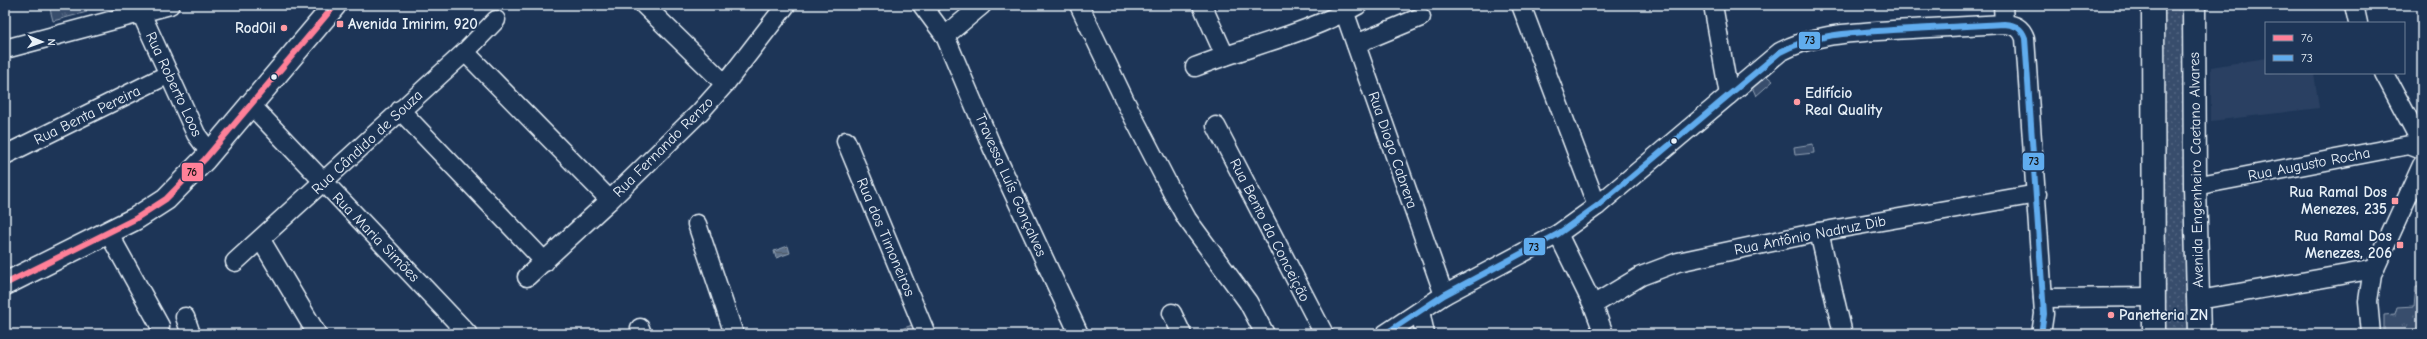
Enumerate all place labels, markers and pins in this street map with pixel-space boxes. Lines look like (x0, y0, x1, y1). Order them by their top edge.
place label: Avenida Imirim, 920 (348, 15, 478, 33)
place label: RodOil (235, 19, 276, 37)
marker: Avenida Imirim, 920 (335, 19, 345, 29)
marker: RodOil (279, 23, 289, 33)
unlabelled marker (269, 72, 279, 82)
place label: Edifício Real Quality (1805, 84, 1883, 119)
marker: Edifício Real Quality (1792, 97, 1802, 107)
unlabelled marker (1669, 136, 1679, 146)
place label: Rua Ramal Dos Menezes, 235 (2289, 183, 2387, 218)
marker: Rua Ramal Dos Menezes, 235 (2390, 196, 2400, 206)
place label: Rua Ramal Dos Menezes, 206 (2294, 227, 2392, 262)
marker: Rua Ramal Dos Menezes, 206 (2395, 240, 2405, 250)
place label: Panetteria ZN (2119, 306, 2208, 324)
marker: Panetteria ZN (2106, 310, 2116, 320)

